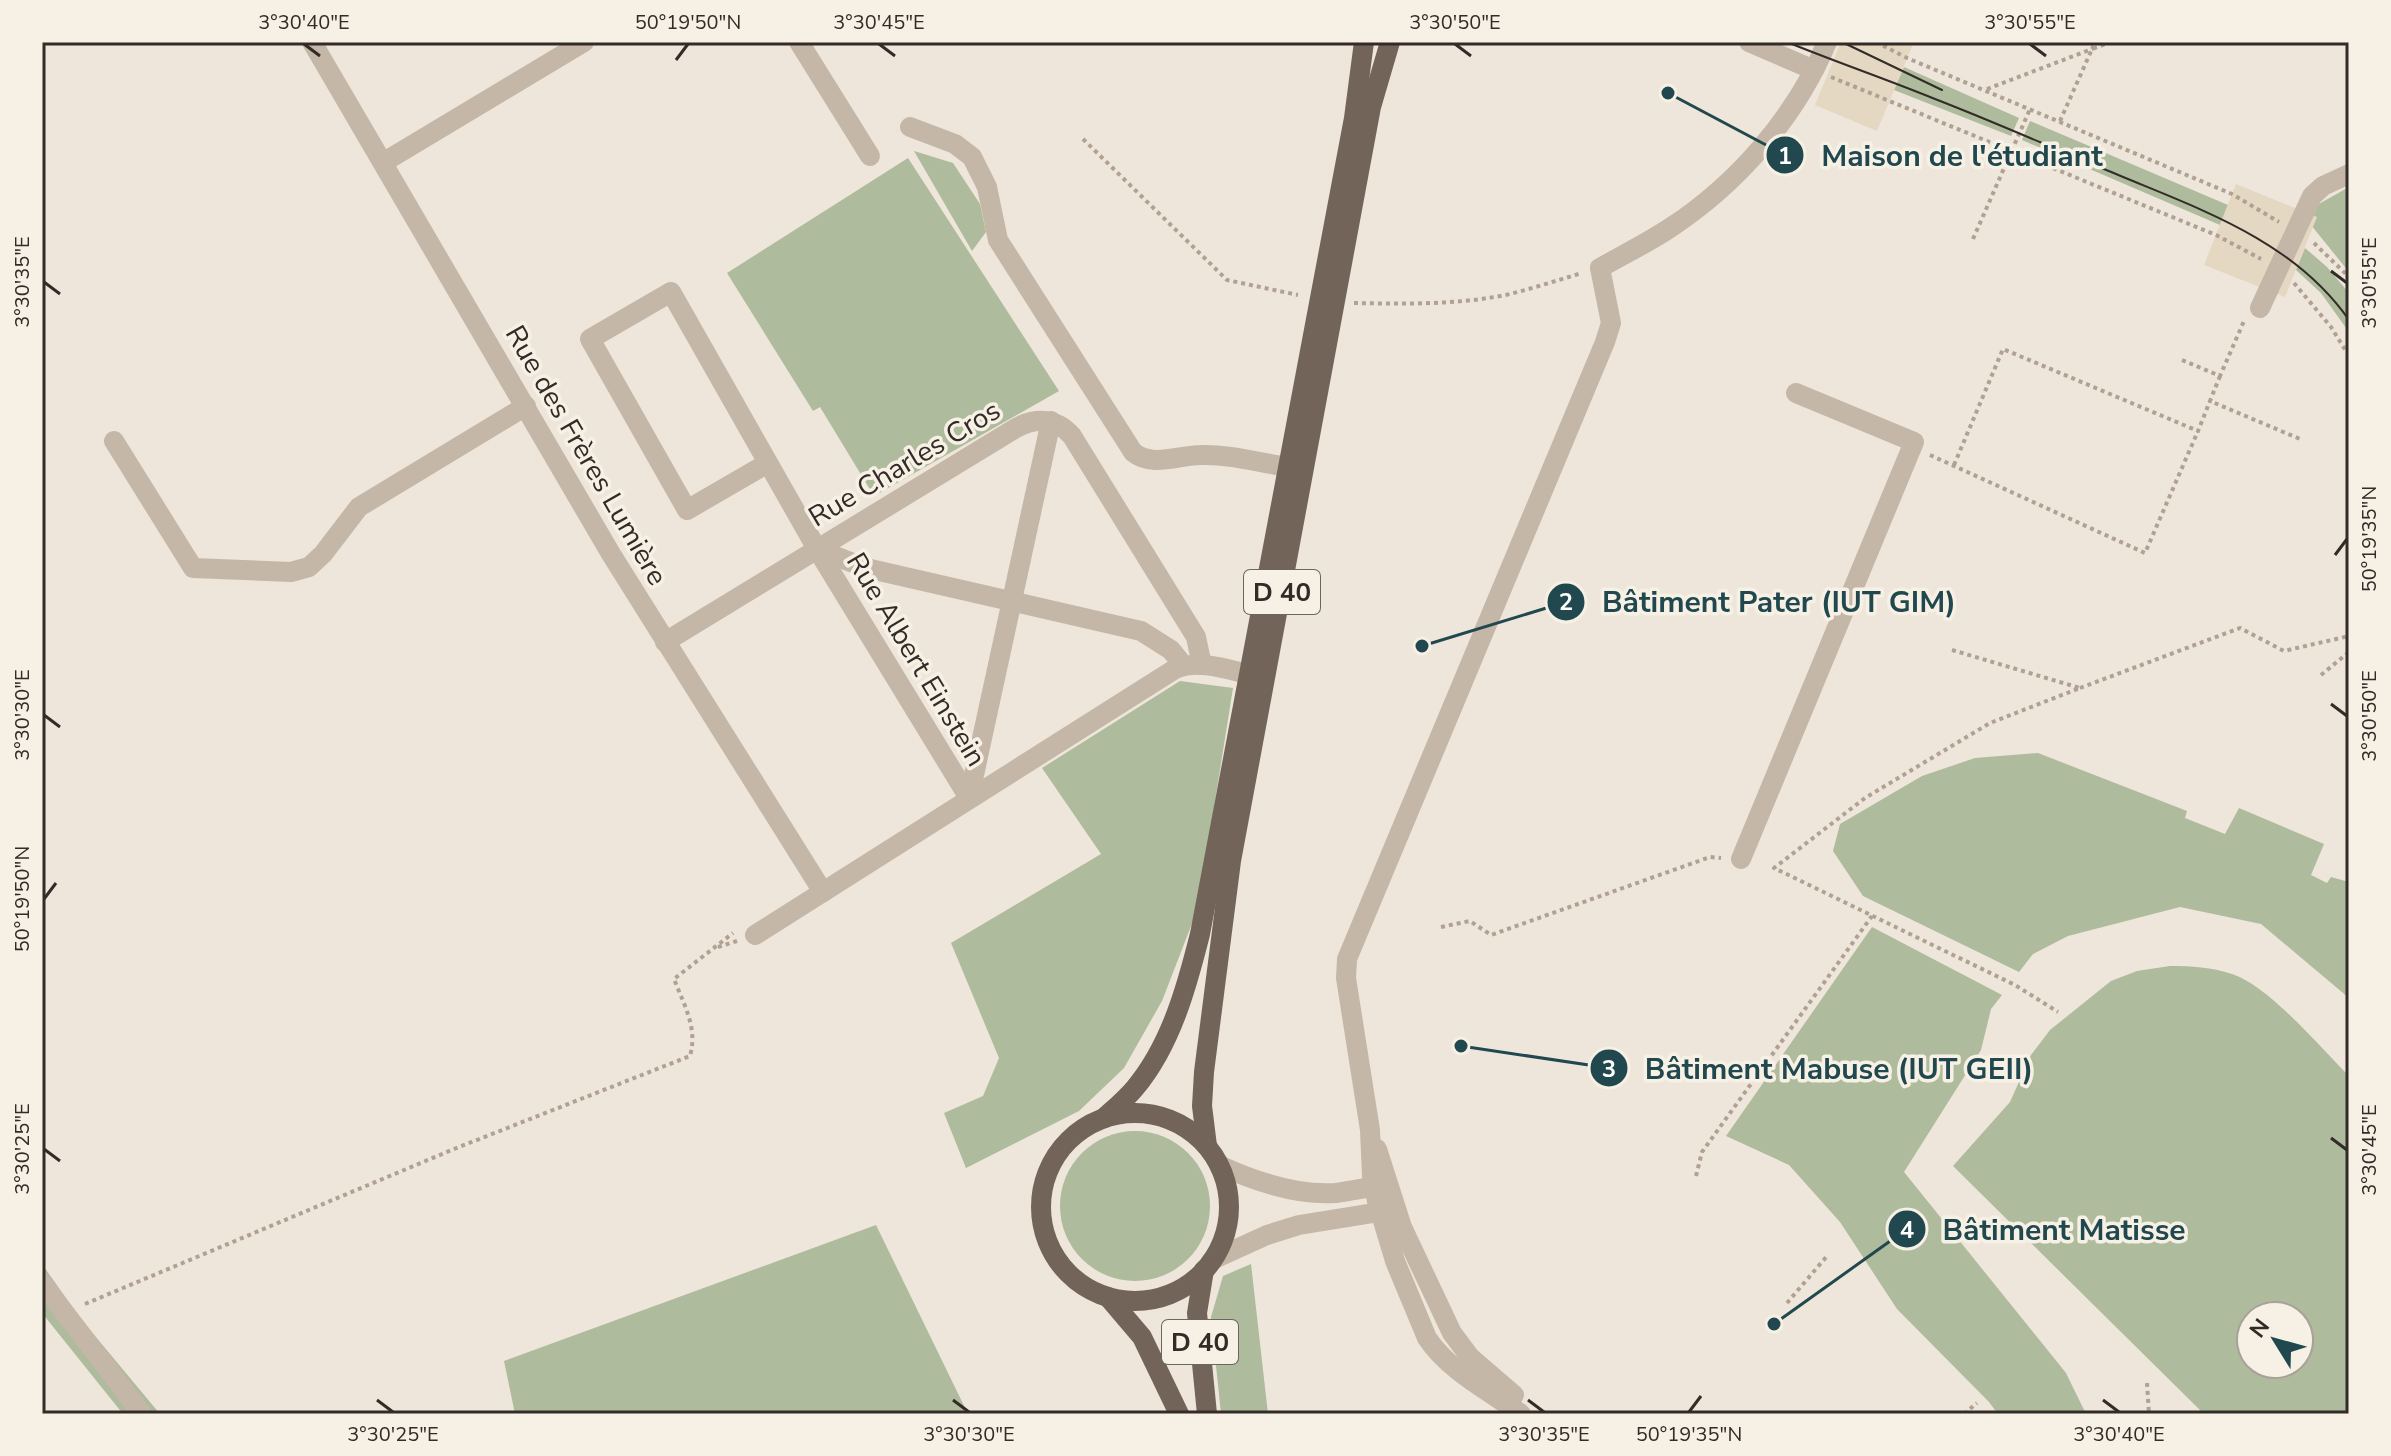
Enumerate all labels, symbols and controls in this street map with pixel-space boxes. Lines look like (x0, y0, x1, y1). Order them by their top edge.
text: 3°30'40"E (258, 9, 350, 36)
text: 50°19'50"N (635, 9, 741, 36)
text: 3°30'45"E (833, 9, 925, 36)
text: 3°30'50"E (1409, 9, 1501, 36)
text: 3°30'55"E (1984, 9, 2076, 36)
callout: Maison de l'étudiant (1765, 128, 2119, 182)
text: Maison de l'étudiant (1821, 136, 2103, 177)
text: 1 (1778, 140, 1792, 172)
text: 3°30'35"E (9, 236, 36, 328)
text: 3°30'55"E (2356, 237, 2383, 329)
street label: Rue des Frères Lumière (496, 319, 676, 592)
street label: Rue Charles Cros (801, 392, 1008, 536)
text: 50°19'35"N (2356, 486, 2383, 592)
street label: Rue Albert Einstein (837, 545, 995, 774)
road number: D 40 (1244, 570, 1320, 614)
callout: Bâtiment Pater (IUT GIM) (1546, 575, 1972, 629)
text: Bâtiment Pater (IUT GIM) (1602, 582, 1956, 623)
text: 2 (1559, 586, 1573, 618)
text: 3°30'30"E (9, 669, 36, 761)
text: 3°30'50"E (2356, 670, 2383, 762)
text: 50°19'50"N (9, 846, 36, 952)
callout: Bâtiment Mabuse (IUT GEII) (1589, 1041, 2049, 1095)
text: Bâtiment Mabuse (IUT GEII) (1645, 1049, 2033, 1090)
text: 3 (1602, 1053, 1616, 1085)
text: 3°30'25"E (9, 1103, 36, 1195)
text: 3°30'45"E (2356, 1104, 2383, 1196)
callout: Bâtiment Matisse (1887, 1202, 2202, 1256)
text: Bâtiment Matisse (1942, 1210, 2186, 1251)
text: 4 (1900, 1214, 1914, 1246)
north arrow (2235, 1300, 2315, 1380)
text: N (2243, 1313, 2277, 1344)
road number: D 40 (1162, 1320, 1238, 1364)
text: 3°30'25"E (347, 1421, 439, 1448)
text: 3°30'30"E (923, 1421, 1015, 1448)
text: 3°30'35"E (1498, 1421, 1590, 1448)
text: 50°19'35"N (1636, 1421, 1742, 1448)
text: 3°30'40"E (2073, 1421, 2165, 1448)

